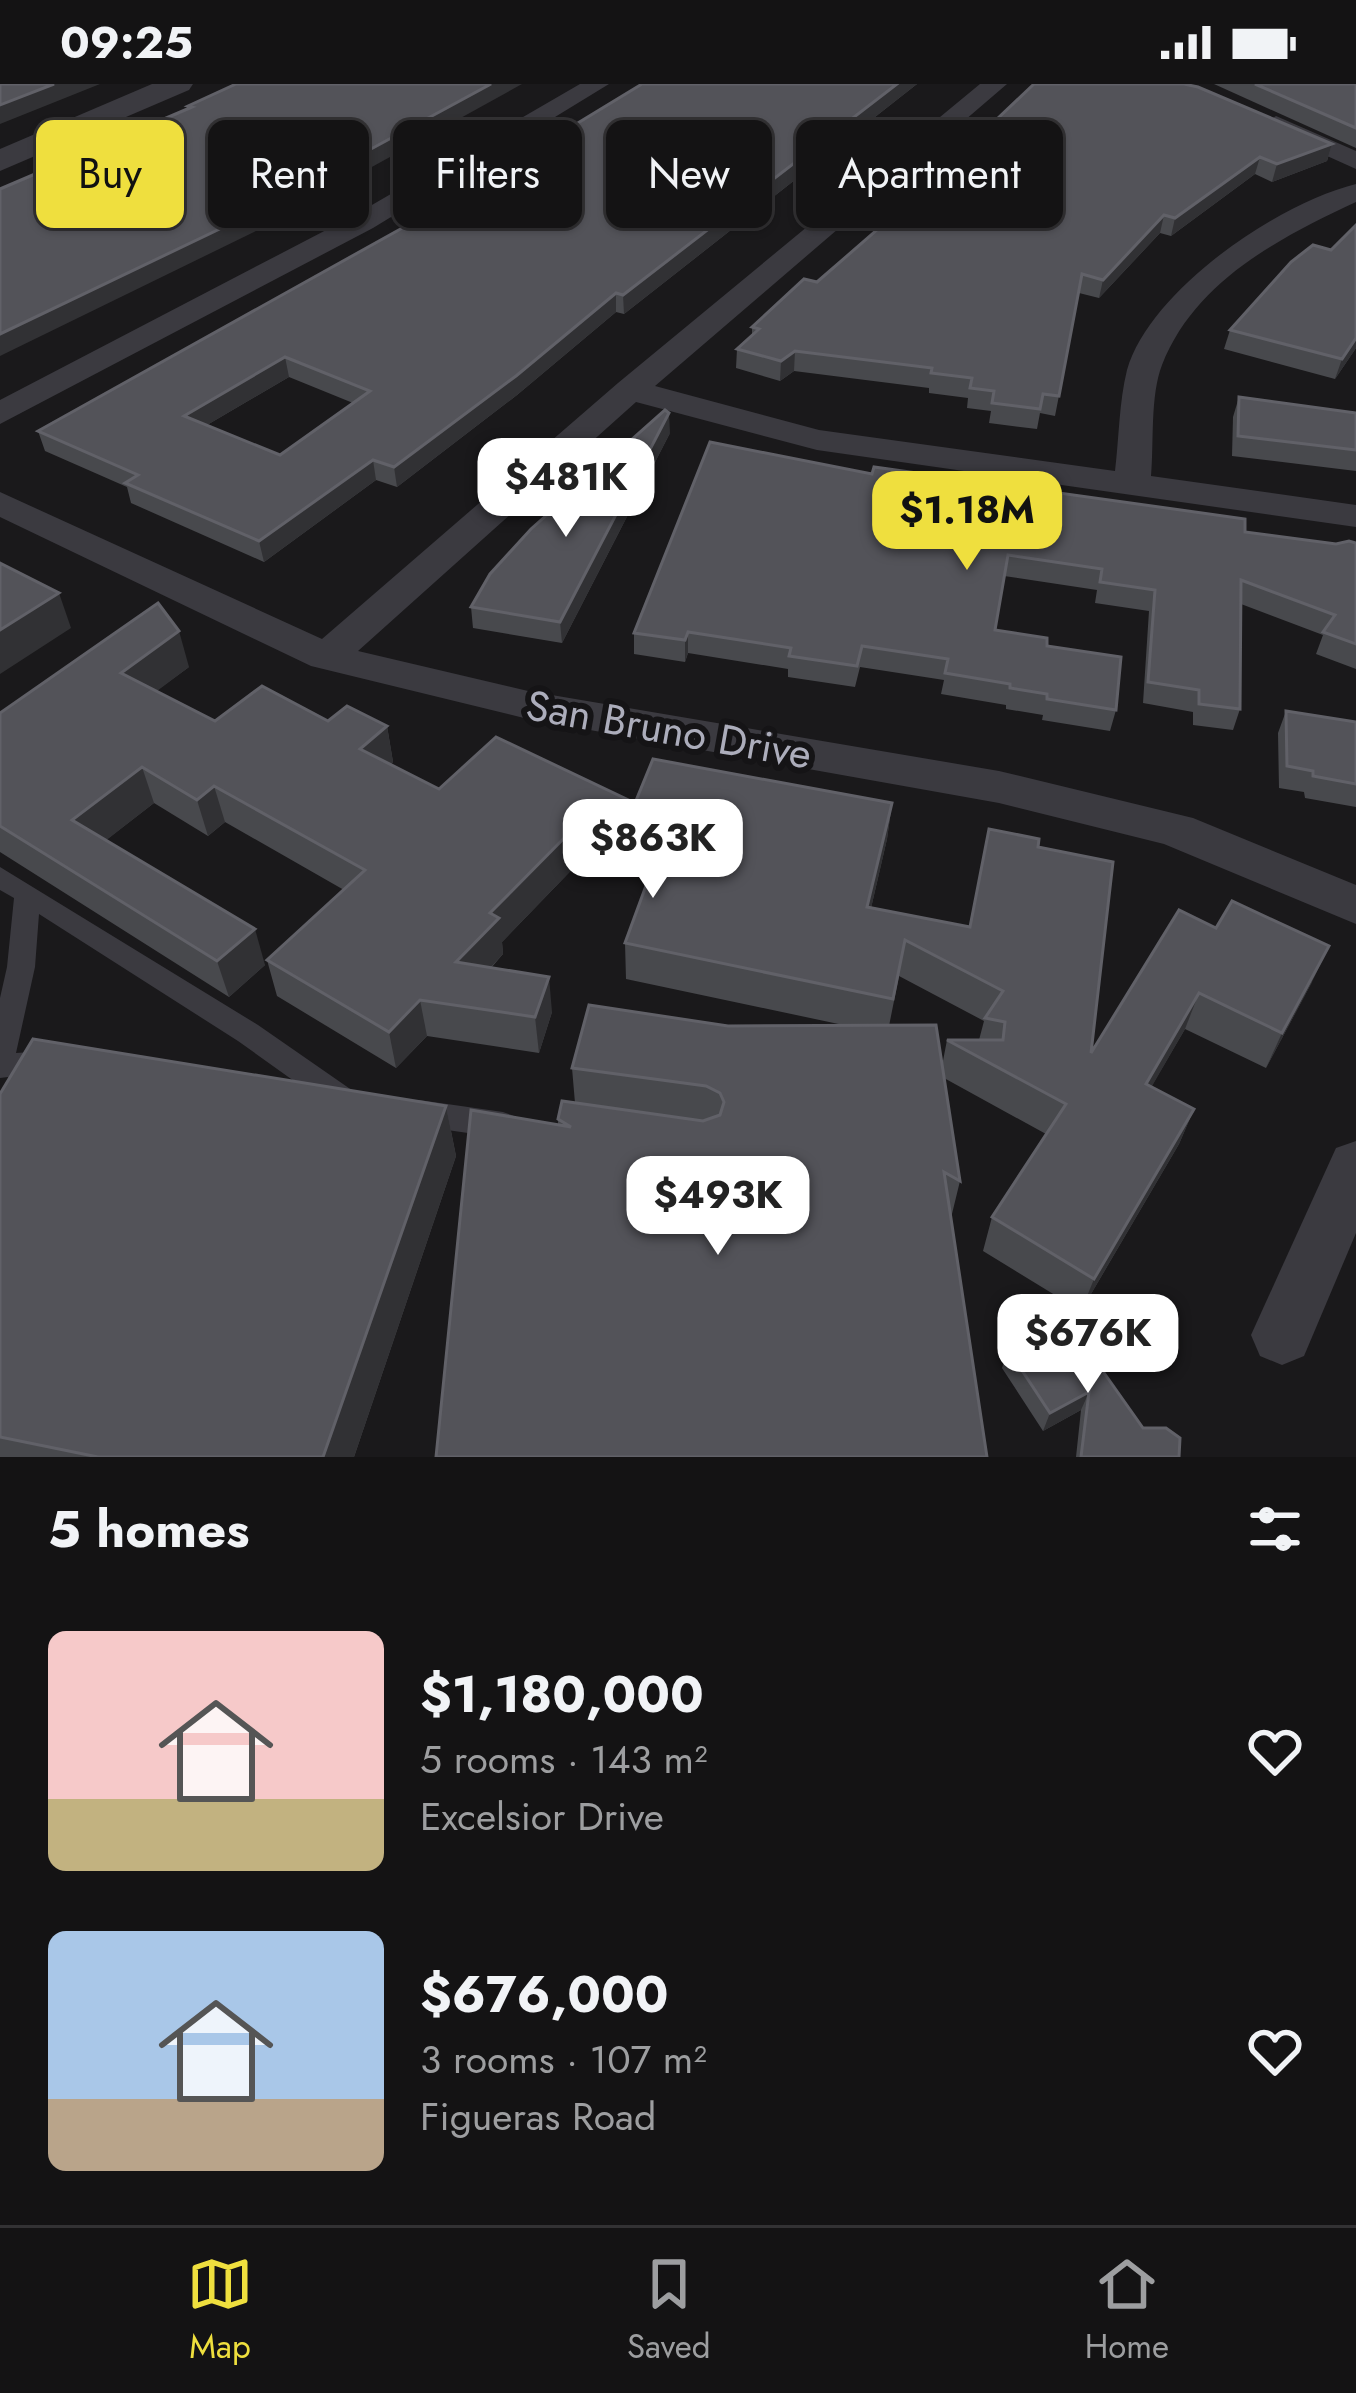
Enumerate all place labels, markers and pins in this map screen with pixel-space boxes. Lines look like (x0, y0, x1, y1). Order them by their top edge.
pin: $481K (482, 438, 650, 540)
pin: $1.18M (869, 471, 1065, 573)
pin: $863K (569, 799, 737, 901)
pin: $493K (634, 1156, 802, 1258)
pin: $676K (1004, 1294, 1172, 1396)

